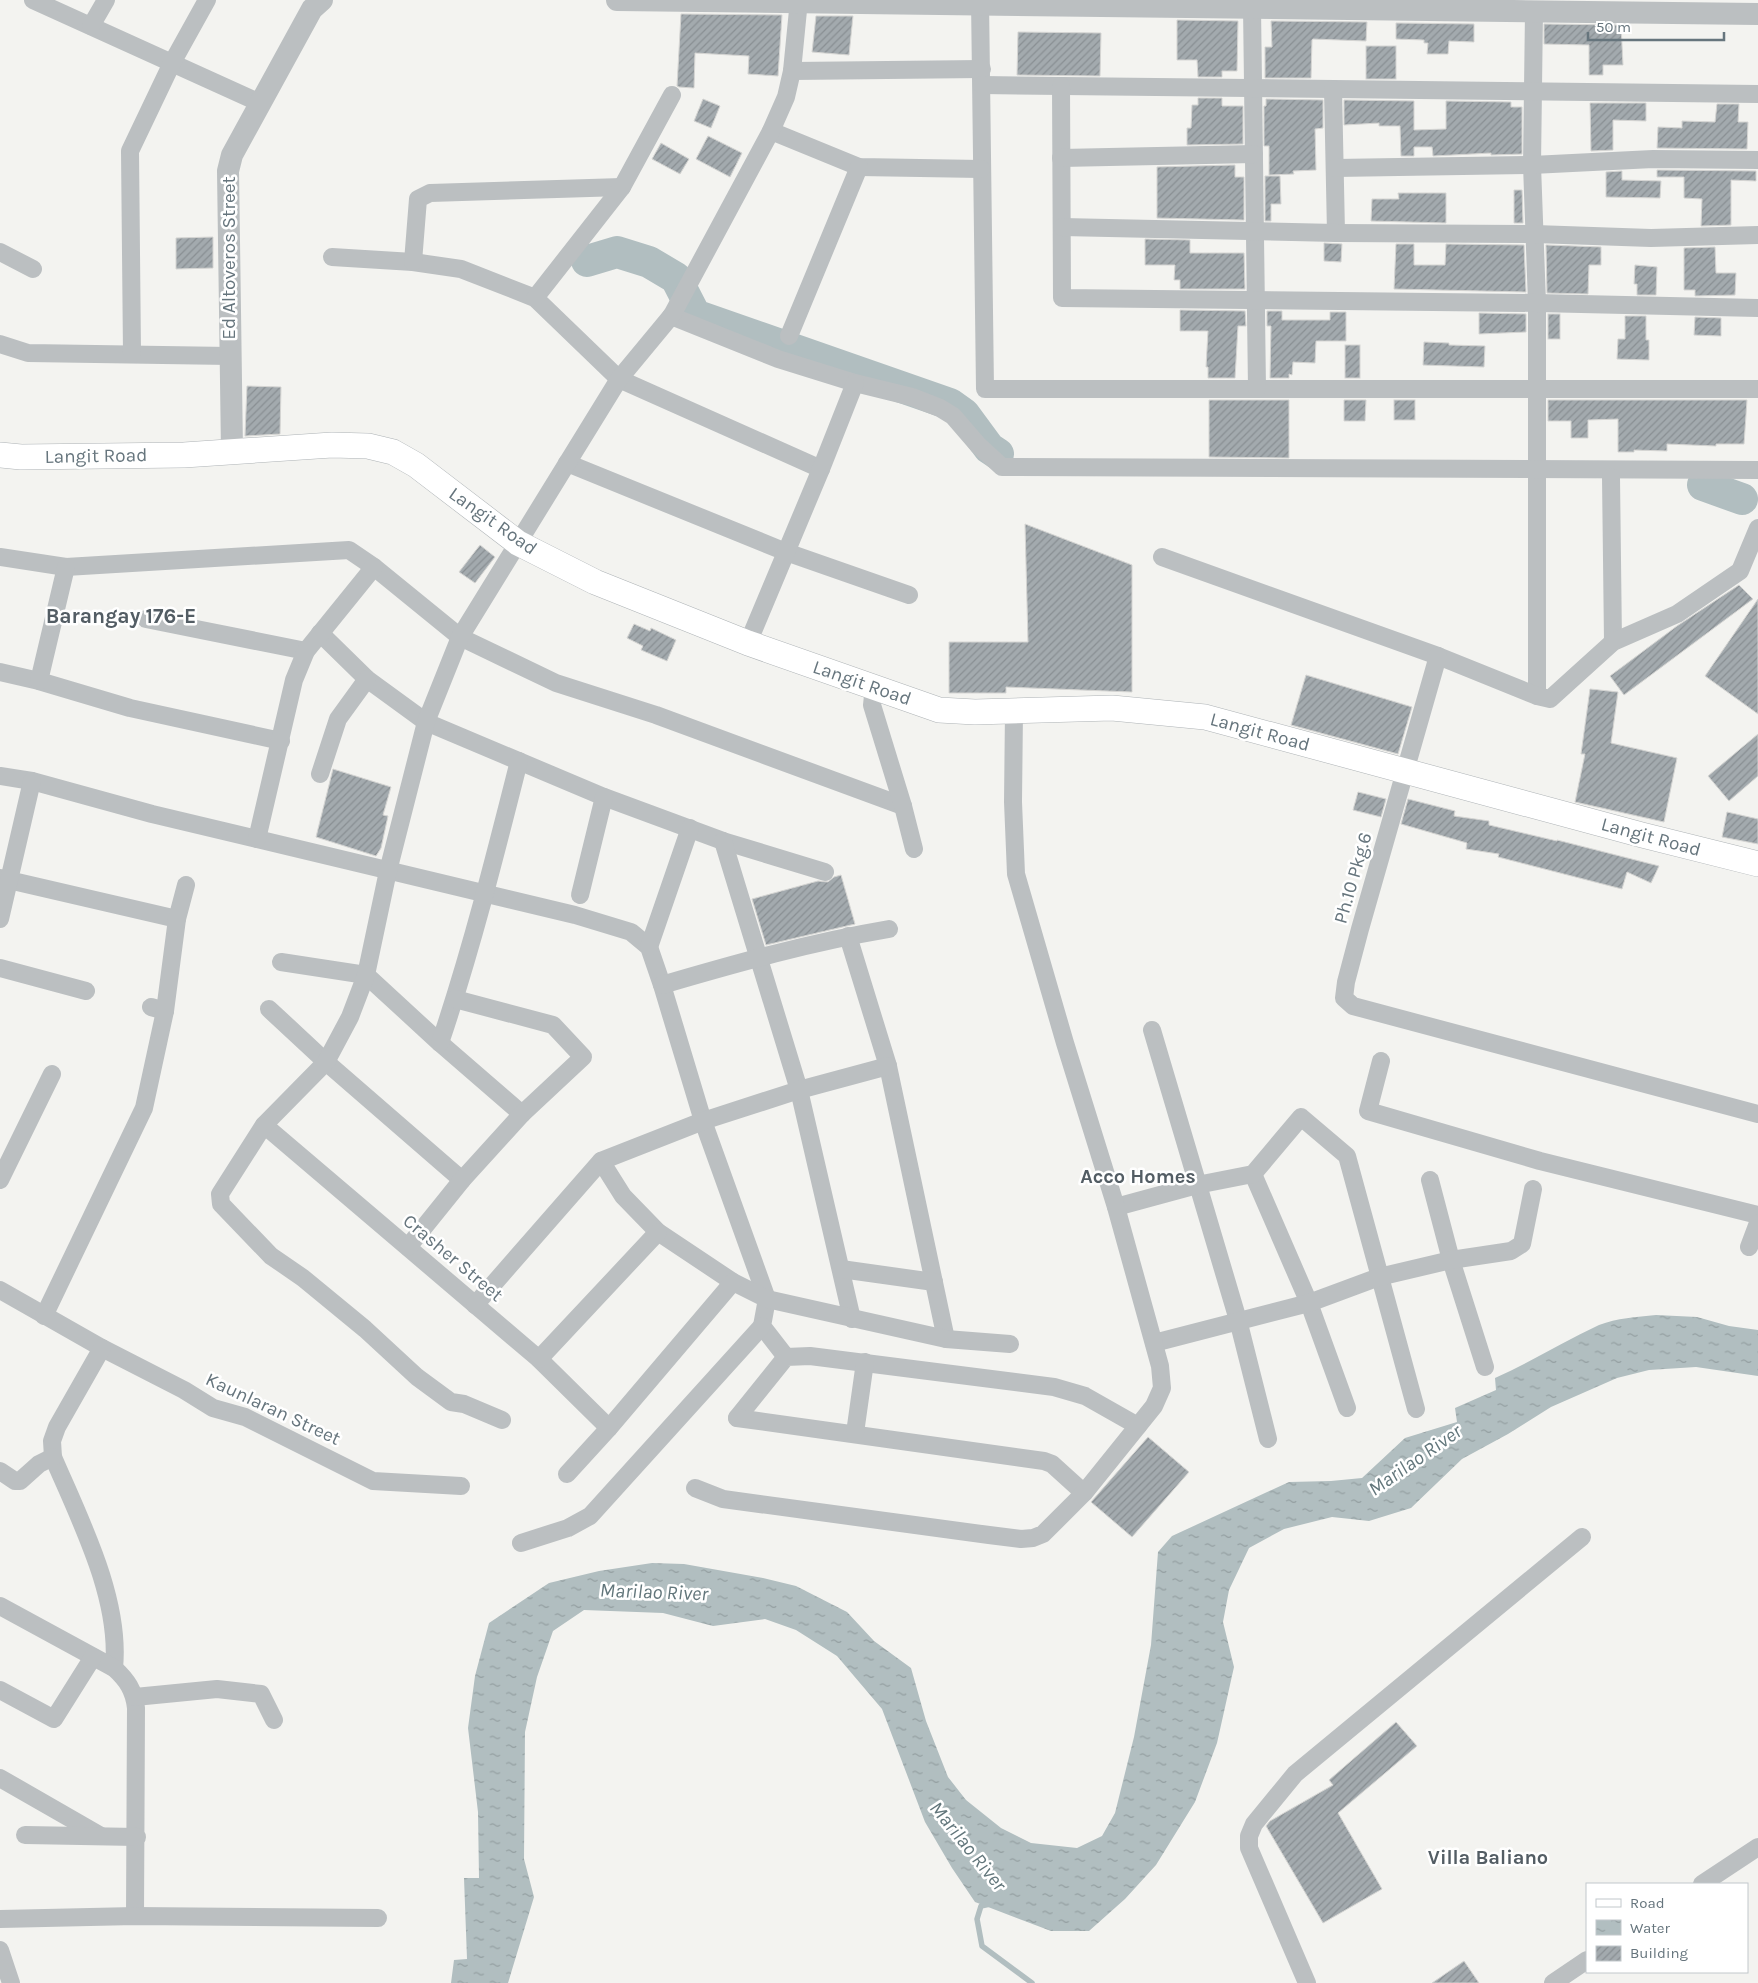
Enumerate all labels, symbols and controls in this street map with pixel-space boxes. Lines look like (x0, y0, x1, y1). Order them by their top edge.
scale bar (1588, 10, 1724, 42)
text: 50 m (1596, 18, 1631, 36)
street label: Ed Altoveros Street (218, 176, 240, 340)
street label: Langit Road (45, 444, 147, 468)
street label: Langit Road (445, 483, 541, 559)
district label: Barangay 176-E (46, 604, 196, 628)
street label: Langit Road (810, 656, 914, 710)
street label: Langit Road (1208, 708, 1312, 756)
street label: Langit Road (1599, 813, 1703, 861)
street label: Ph.10 Pkg.6 (1330, 830, 1376, 926)
district label: Acco Homes (1080, 1165, 1196, 1188)
street label: Crasher Street (399, 1210, 507, 1306)
street label: Kaunlaran Street (202, 1368, 344, 1450)
water label: Marilao River (1364, 1419, 1467, 1501)
water label: Marilao River (599, 1579, 710, 1605)
water label: Marilao River (925, 1797, 1012, 1896)
district label: Villa Baliano (1428, 1846, 1548, 1869)
legend (1586, 1883, 1748, 1973)
text: Road (1630, 1894, 1665, 1912)
text: Water (1630, 1919, 1671, 1937)
text: Building (1630, 1944, 1688, 1962)

